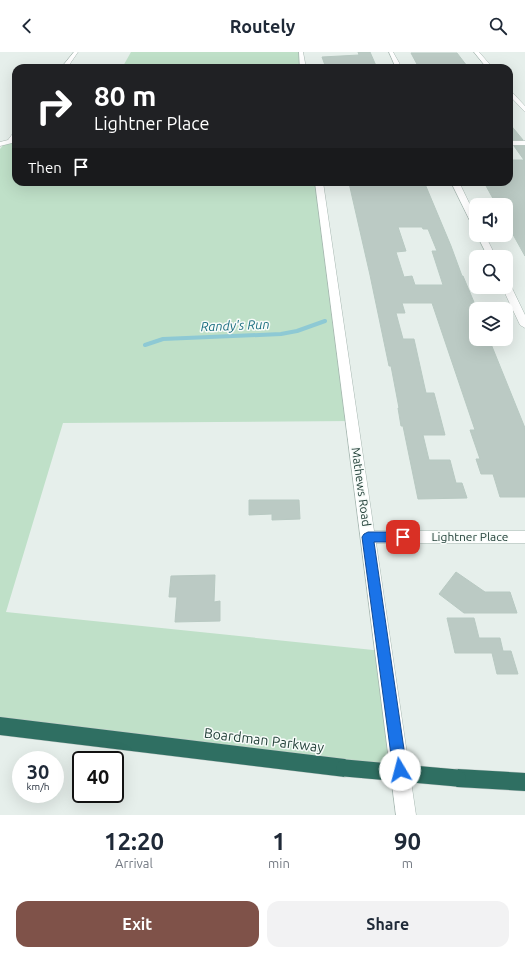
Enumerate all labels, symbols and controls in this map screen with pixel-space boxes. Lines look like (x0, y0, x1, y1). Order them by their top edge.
icon: back (16, 15, 38, 37)
icon: search (487, 15, 509, 37)
text: Routely (230, 16, 295, 36)
icon: right (28, 80, 80, 132)
text: 80 m (94, 80, 156, 111)
text: Lightner Place (94, 113, 209, 133)
icon: arrive (70, 156, 92, 178)
text: Then (28, 159, 62, 176)
map controls (469, 198, 513, 346)
button: sound (469, 198, 513, 242)
button: search (469, 250, 513, 294)
button: layers (469, 302, 513, 346)
water label: Randy's Run (200, 317, 270, 333)
street label: Mathews Road (350, 447, 373, 527)
pin (386, 520, 420, 554)
icon: arrive (392, 526, 414, 548)
street label: Lightner Place (432, 530, 508, 543)
street label: Boardman Parkway (203, 725, 325, 755)
position arrow (379, 749, 421, 791)
speed limit sign: 40 (72, 751, 124, 803)
text: 30 (27, 760, 49, 783)
text: km/h (26, 781, 50, 792)
text: 12:20 (104, 828, 164, 855)
text: 1 (272, 828, 286, 855)
text: 90 (394, 828, 421, 855)
text: Arrival (115, 856, 153, 870)
text: min (268, 856, 290, 870)
text: m (402, 856, 413, 870)
button: Exit (16, 901, 259, 947)
button: Share (267, 901, 509, 947)

